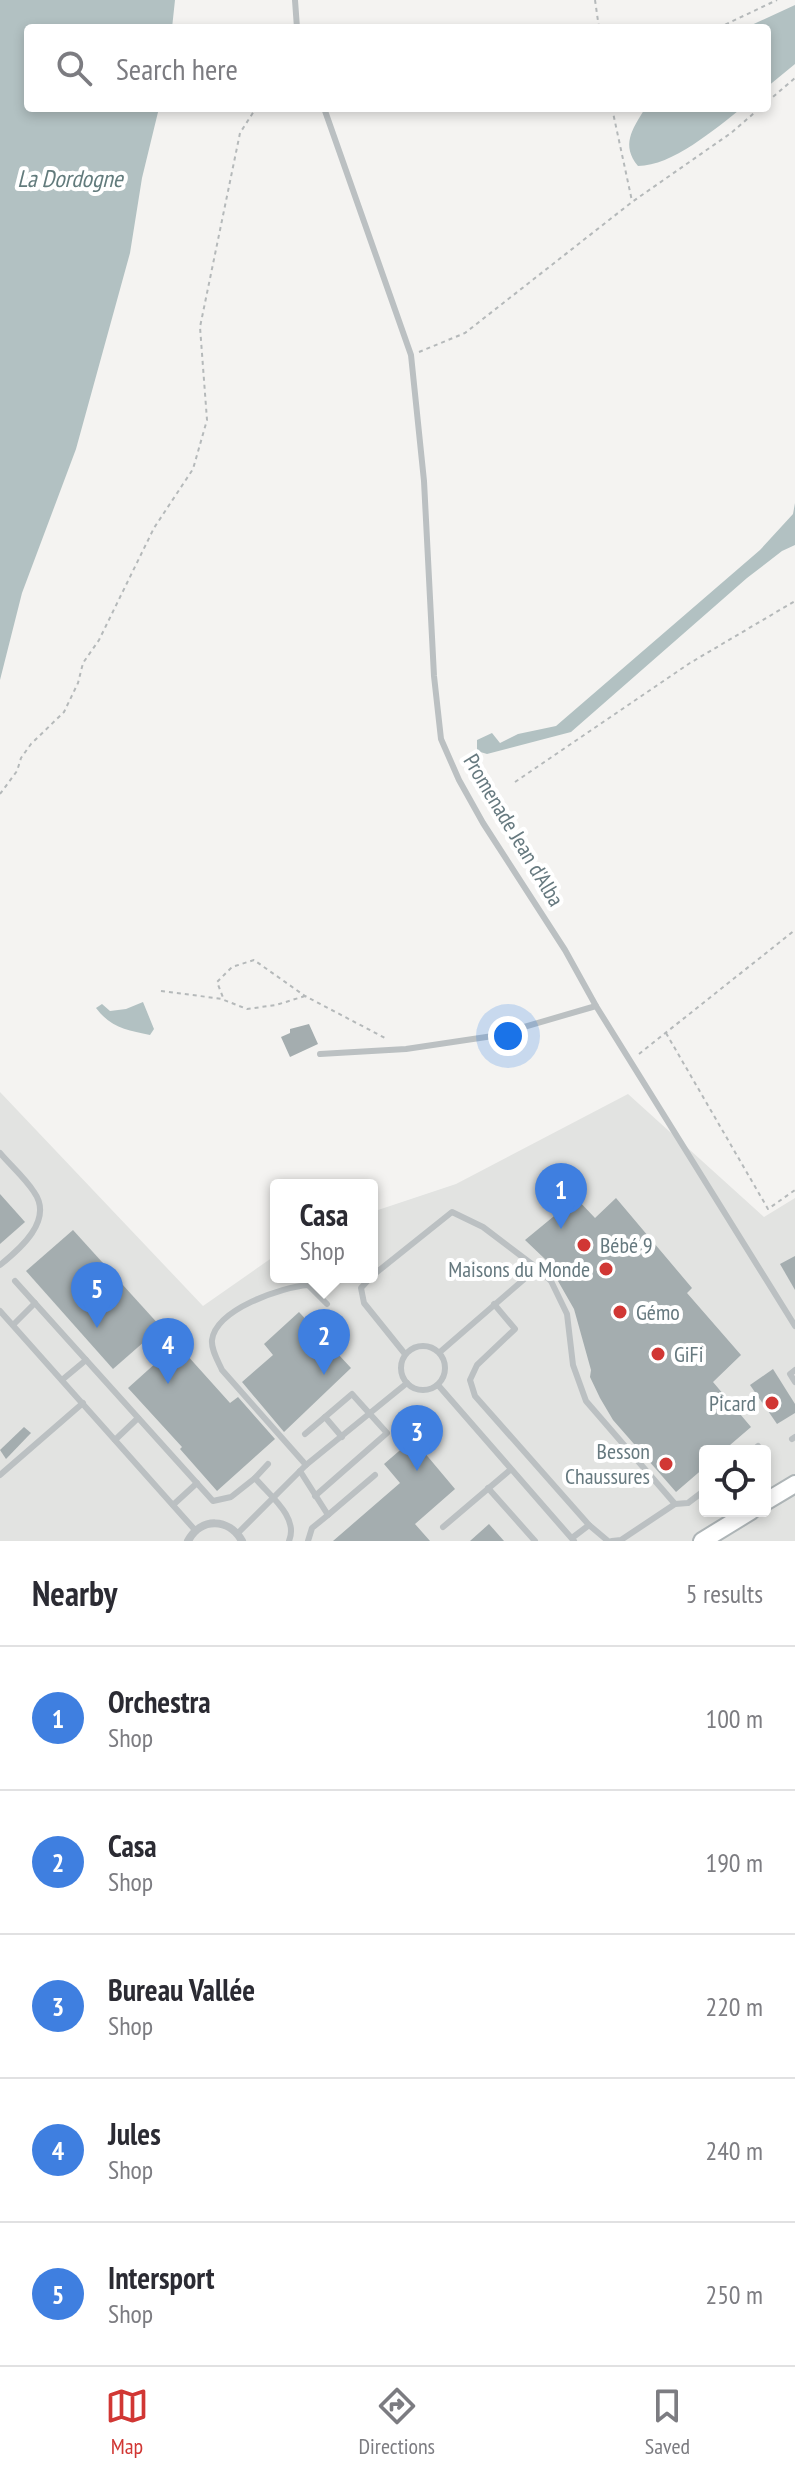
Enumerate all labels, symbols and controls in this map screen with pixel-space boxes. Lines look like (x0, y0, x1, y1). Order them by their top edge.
search box (24, 24, 771, 112)
icon: search (52, 46, 96, 90)
text: Search here (116, 49, 238, 88)
water label: La Dordogne (17, 163, 125, 194)
street label: Promenade Jean d'Alba (458, 749, 570, 911)
your location (488, 1016, 528, 1056)
pin: 1 (535, 1163, 587, 1229)
popup (270, 1179, 378, 1283)
text: Casa (300, 1195, 348, 1234)
place label: Bébé 9 (600, 1231, 653, 1259)
text: Shop (300, 1234, 345, 1267)
marker: Bébé 9 (575, 1236, 593, 1254)
place label: Maisons du Monde (448, 1255, 590, 1283)
marker: Maisons du Monde (597, 1260, 615, 1278)
pin: 5 (71, 1262, 123, 1328)
place label: Gémo (636, 1298, 680, 1326)
marker: Gémo (611, 1303, 629, 1321)
pin: 2 (298, 1309, 350, 1375)
pin: 4 (142, 1318, 194, 1384)
place label: GiFi (674, 1340, 703, 1368)
marker: GiFi (649, 1345, 667, 1363)
place label: Picard (709, 1389, 756, 1417)
marker: Picard (763, 1394, 781, 1412)
pin: 3 (391, 1405, 443, 1471)
place label: Besson Chaussures (565, 1437, 650, 1490)
map controls (699, 1445, 771, 1517)
button: locate (699, 1445, 771, 1517)
marker: Besson Chaussures (657, 1455, 675, 1473)
text: Nearby (32, 1571, 117, 1615)
text: 5 results (686, 1577, 763, 1610)
text: Orchestra (108, 1682, 211, 1721)
text: 1 (52, 1702, 64, 1735)
text: 100 m (705, 1702, 763, 1735)
text: Shop (108, 1721, 153, 1754)
text: Casa (108, 1826, 157, 1865)
text: 2 (52, 1846, 64, 1879)
text: 190 m (705, 1846, 763, 1879)
text: Shop (108, 1865, 153, 1898)
text: Bureau Vallée (108, 1970, 255, 2009)
text: 3 (52, 1990, 64, 2023)
text: 220 m (705, 1990, 763, 2023)
text: Shop (108, 2009, 153, 2042)
text: Jules (108, 2114, 161, 2153)
text: 4 (52, 2134, 64, 2167)
text: 240 m (705, 2134, 763, 2167)
text: Shop (108, 2153, 153, 2186)
text: Intersport (108, 2258, 215, 2297)
text: 5 (52, 2278, 64, 2311)
text: 250 m (705, 2278, 763, 2311)
text: Shop (108, 2297, 153, 2330)
tab: Map (105, 2384, 149, 2460)
tab: Directions (359, 2384, 435, 2460)
tab: Saved (645, 2384, 690, 2460)

